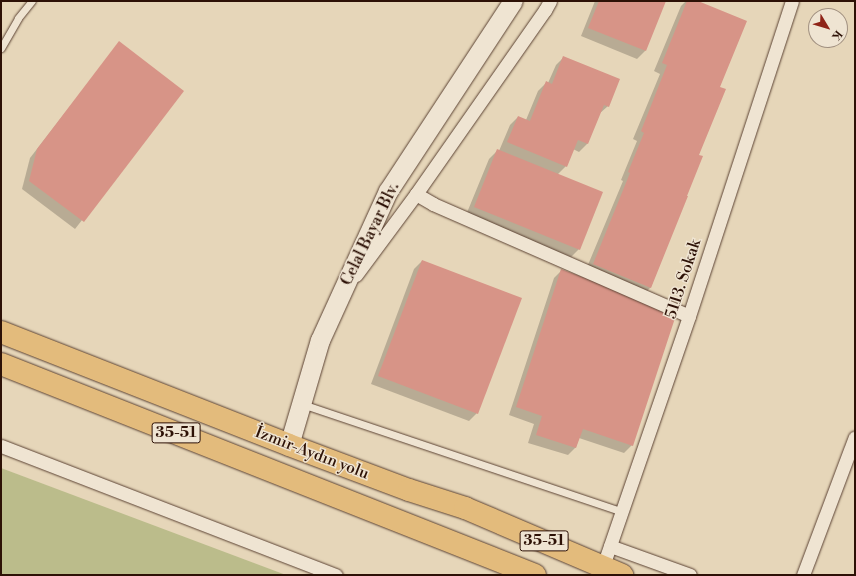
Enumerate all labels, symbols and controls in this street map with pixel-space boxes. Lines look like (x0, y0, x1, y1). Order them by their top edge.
north arrow (808, 8, 848, 48)
text: K (828, 27, 845, 43)
street label: Celal Bayar Blv. (337, 179, 403, 289)
street label: 5113. Sokak (661, 237, 705, 321)
road number: 35-51 (151, 420, 201, 446)
street label: İzmir-Aydın yolu (252, 422, 372, 484)
road number: 35-51 (519, 528, 569, 554)

